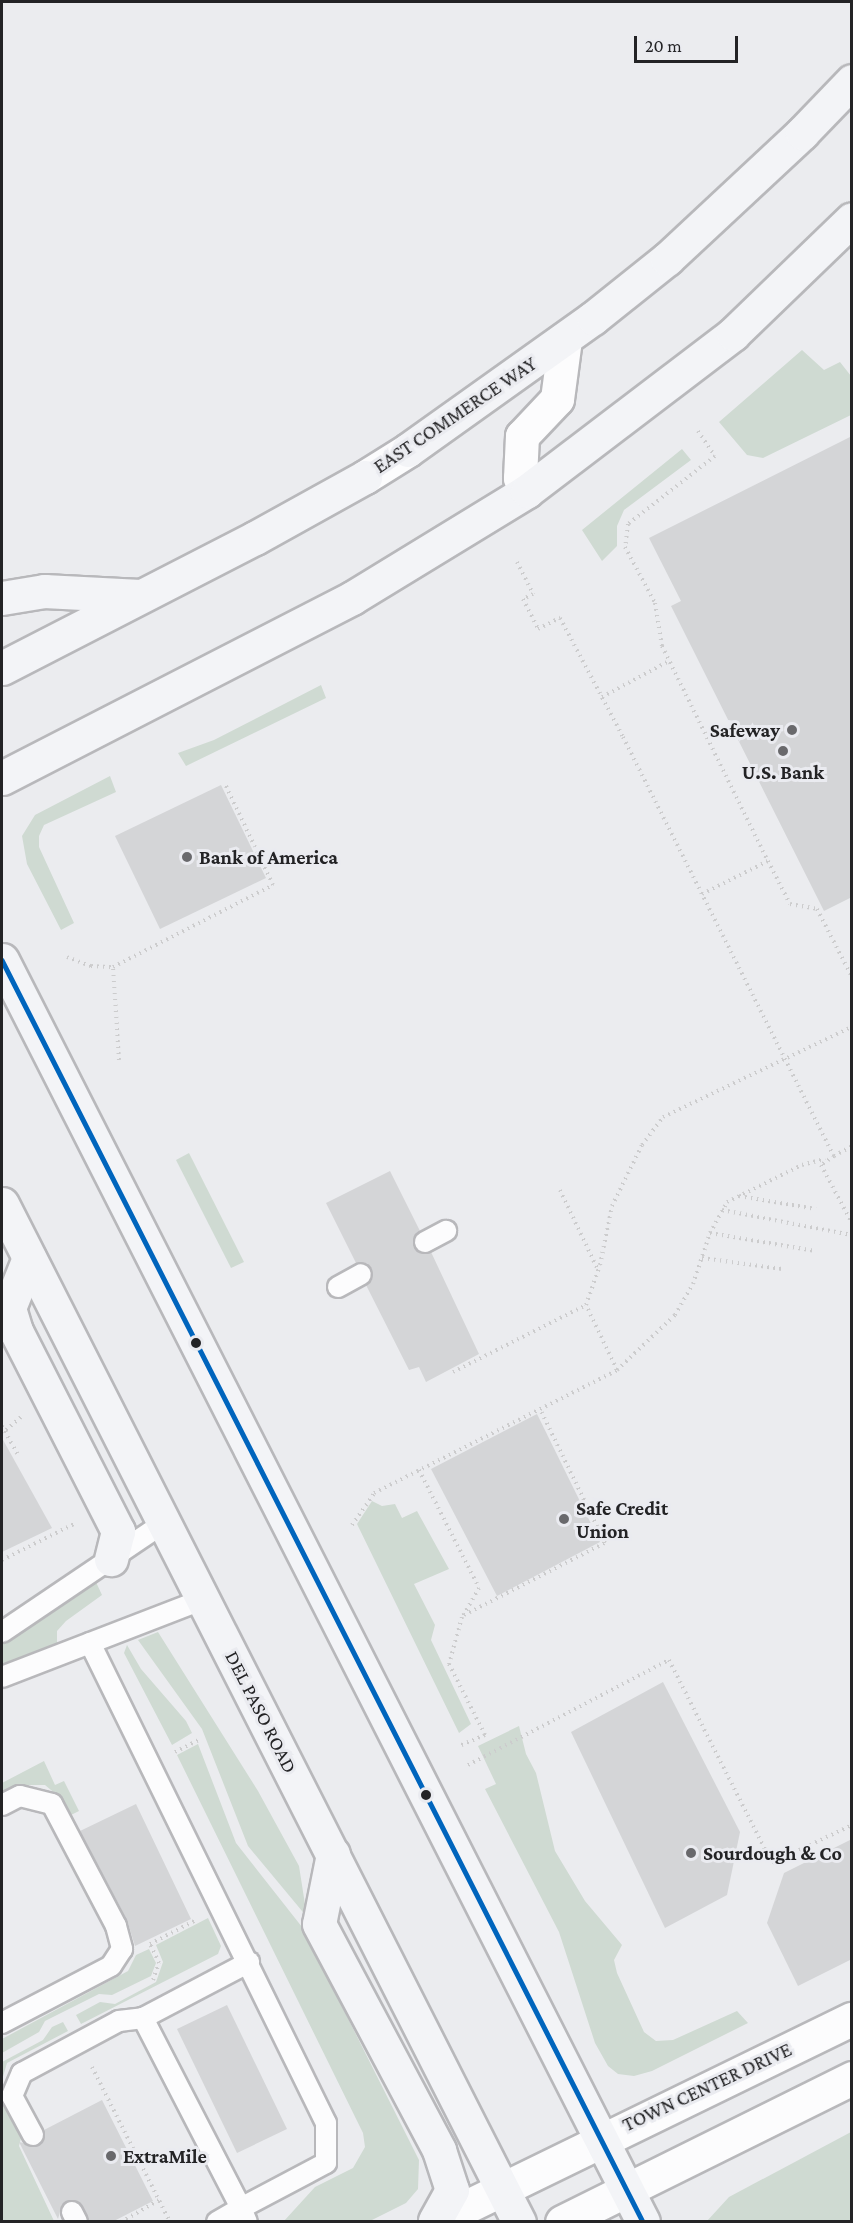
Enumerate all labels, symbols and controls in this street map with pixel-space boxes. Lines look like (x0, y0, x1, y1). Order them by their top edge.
scale bar (637, 24, 740, 62)
text: 20 m (645, 36, 682, 56)
street label: EAST COMMERCE WAY (369, 352, 541, 478)
place label: Safeway (710, 718, 780, 742)
marker: Safeway (785, 723, 799, 737)
marker: U.S. Bank (776, 744, 790, 758)
place label: U.S. Bank (742, 760, 824, 784)
place label: Bank of America (199, 845, 338, 869)
marker: Bank of America (180, 850, 194, 864)
unlabelled marker (190, 1337, 202, 1349)
place label: Safe Credit Union (576, 1496, 668, 1543)
marker: Safe Credit Union (557, 1512, 571, 1526)
street label: DEL PASO ROAD (220, 1647, 302, 1777)
unlabelled marker (420, 1789, 432, 1801)
place label: Sourdough & Co (703, 1841, 842, 1865)
marker: Sourdough & Co (684, 1846, 698, 1860)
street label: TOWN CENTER DRIVE (618, 2037, 796, 2137)
place label: ExtraMile (123, 2144, 207, 2168)
marker: ExtraMile (104, 2149, 118, 2163)

